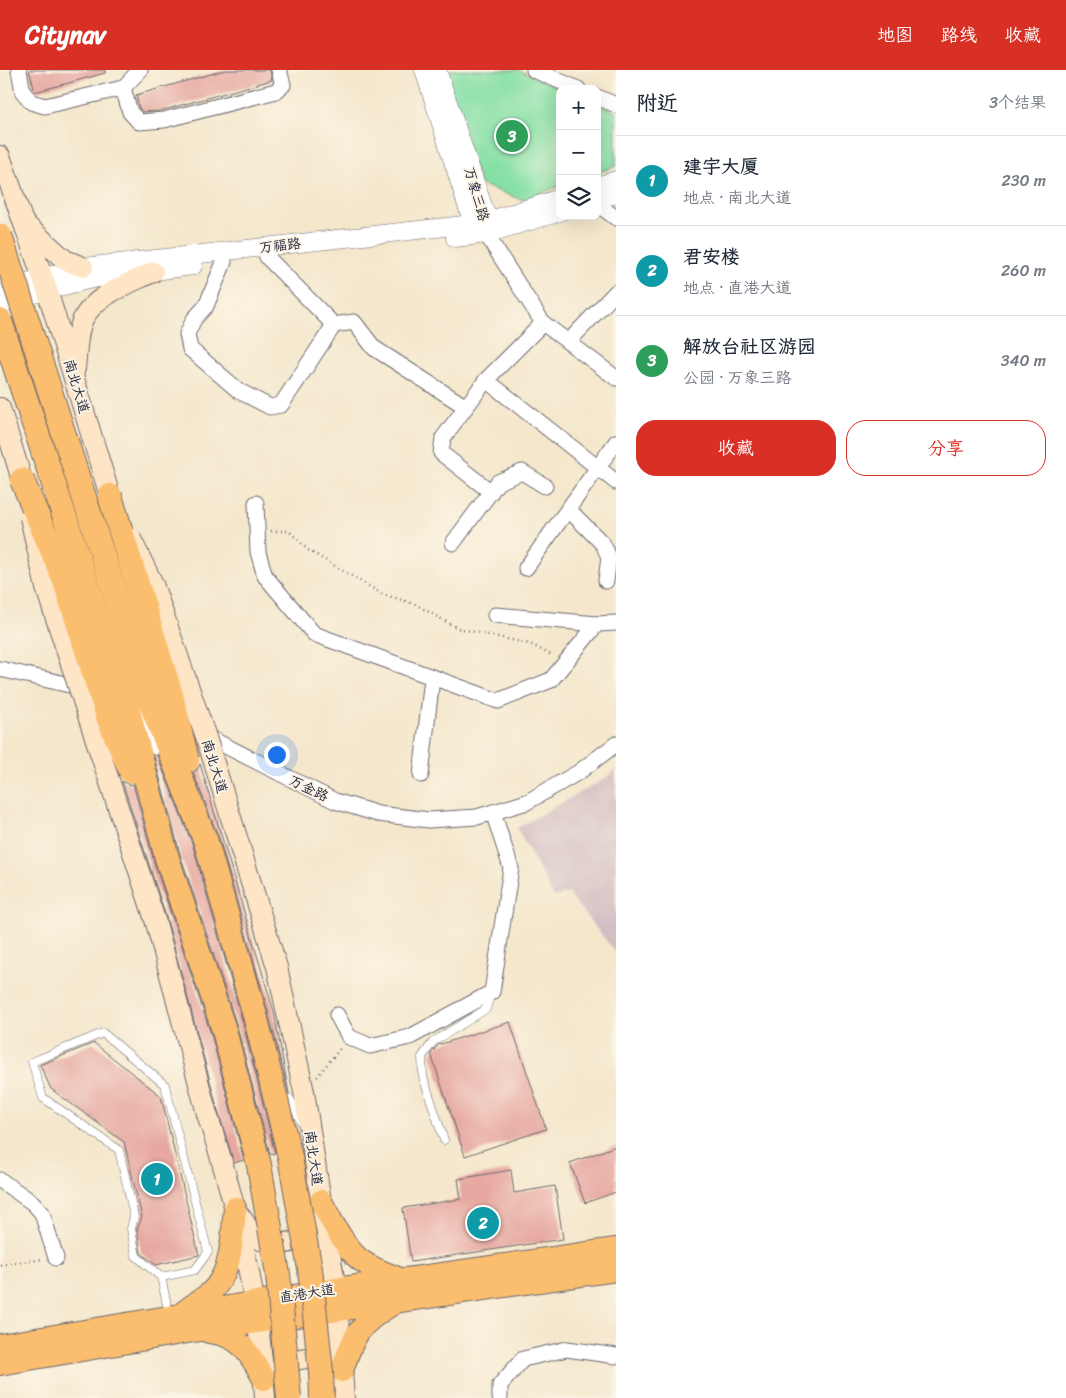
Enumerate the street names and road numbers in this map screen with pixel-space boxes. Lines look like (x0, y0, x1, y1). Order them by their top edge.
street label: 万象三路 (457, 164, 496, 224)
street label: 万福路 (258, 231, 302, 260)
street label: 南北大道 (56, 356, 97, 417)
street label: 南北大道 (194, 736, 235, 797)
street label: 万金路 (284, 768, 333, 809)
street label: 南北大道 (297, 1129, 330, 1188)
street label: 直港大道 (277, 1277, 337, 1310)

